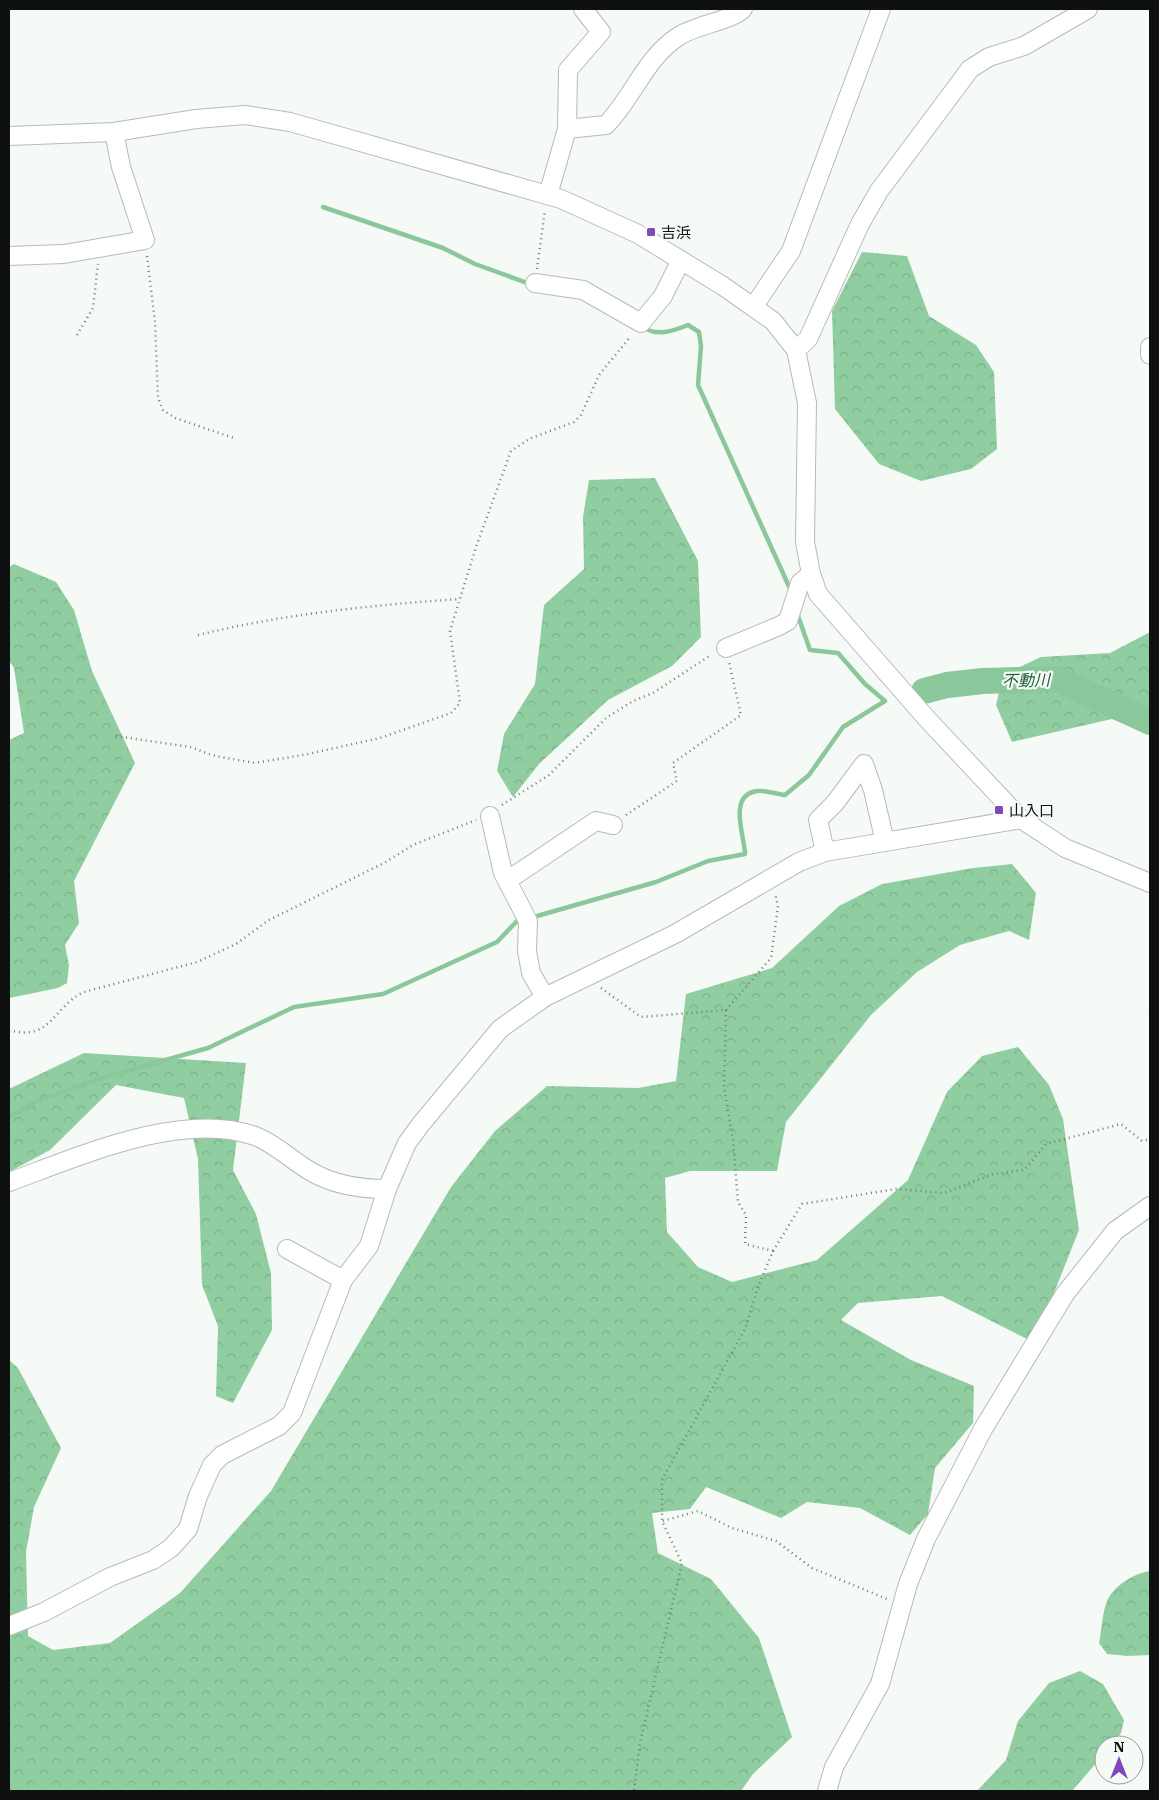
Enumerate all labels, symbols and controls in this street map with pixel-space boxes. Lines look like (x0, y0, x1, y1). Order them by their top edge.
place label: 吉浜 (661, 223, 691, 242)
marker: 吉浜 (645, 226, 657, 238)
water label: 不動川 (1002, 670, 1052, 690)
place label: 山入口 (1009, 801, 1054, 820)
marker: 山入口 (993, 804, 1005, 816)
north arrow (1094, 1735, 1144, 1785)
text: N (1113, 1738, 1125, 1756)

